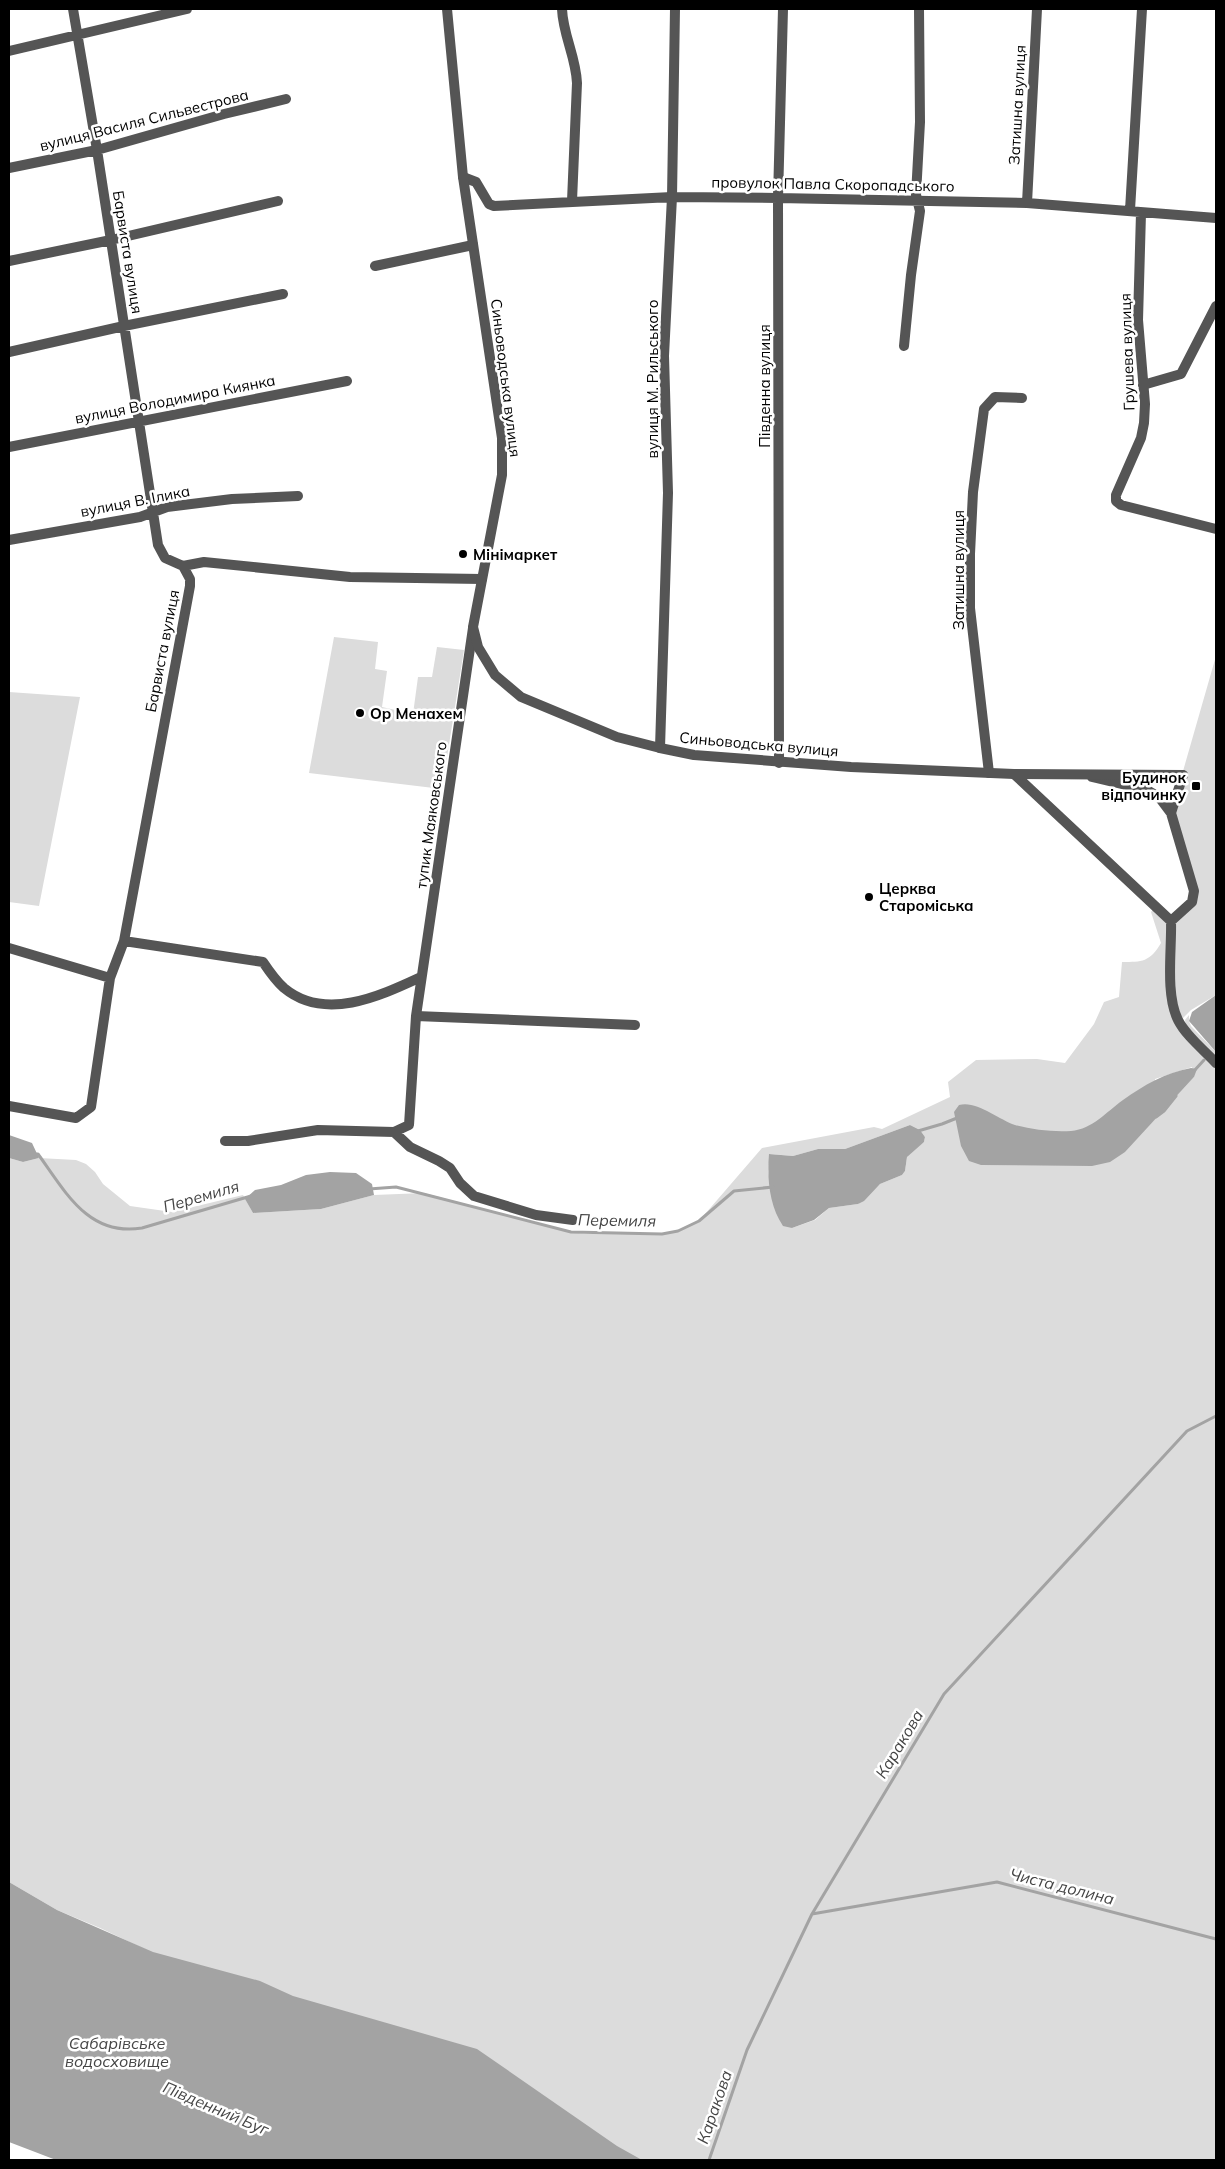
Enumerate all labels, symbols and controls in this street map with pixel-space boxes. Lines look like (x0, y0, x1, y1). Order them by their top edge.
street label: Затишна вулиця (1004, 45, 1030, 165)
street label: вулиця Василя Сильвестрова (38, 85, 250, 155)
street label: провулок Павла Скоропадського (711, 172, 955, 196)
street label: Барвиста вулиця (109, 189, 147, 315)
street label: Грушева вулиця (1115, 293, 1139, 411)
street label: Синьоводська вулиця (487, 298, 525, 458)
street label: вулиця М. Рильського (643, 300, 662, 458)
street label: Південна вулиця (755, 324, 774, 448)
street label: вулиця Володимира Киянка (73, 370, 277, 428)
street label: вулиця В. Ілика (79, 481, 191, 521)
street label: Затишна вулиця (949, 510, 968, 630)
place label: Мінімаркет (473, 545, 558, 564)
marker: Мінімаркет (457, 548, 469, 560)
street label: Барвиста вулиця (141, 588, 183, 714)
place label: Ор Менахем (370, 704, 463, 723)
marker: Ор Менахем (354, 707, 366, 719)
street label: Синьоводська вулиця (679, 728, 839, 760)
street label: тупик Маяковського (411, 740, 451, 890)
place label: Будинок відпочинку (1101, 768, 1187, 804)
marker: Будинок відпочинку (1190, 780, 1202, 792)
place label: Церква Староміська (879, 879, 974, 915)
marker: Церква Староміська (863, 891, 875, 903)
water label: Перемиля (161, 1176, 242, 1216)
water label: Перемиля (578, 1209, 656, 1231)
water label: Каракова (871, 1706, 927, 1782)
water label: Чиста долина (1008, 1863, 1117, 1909)
water label: Сабарівське водосховище (65, 2033, 169, 2071)
water label: Каракова (692, 2067, 736, 2146)
water label: Південний Буг (160, 2077, 273, 2140)

